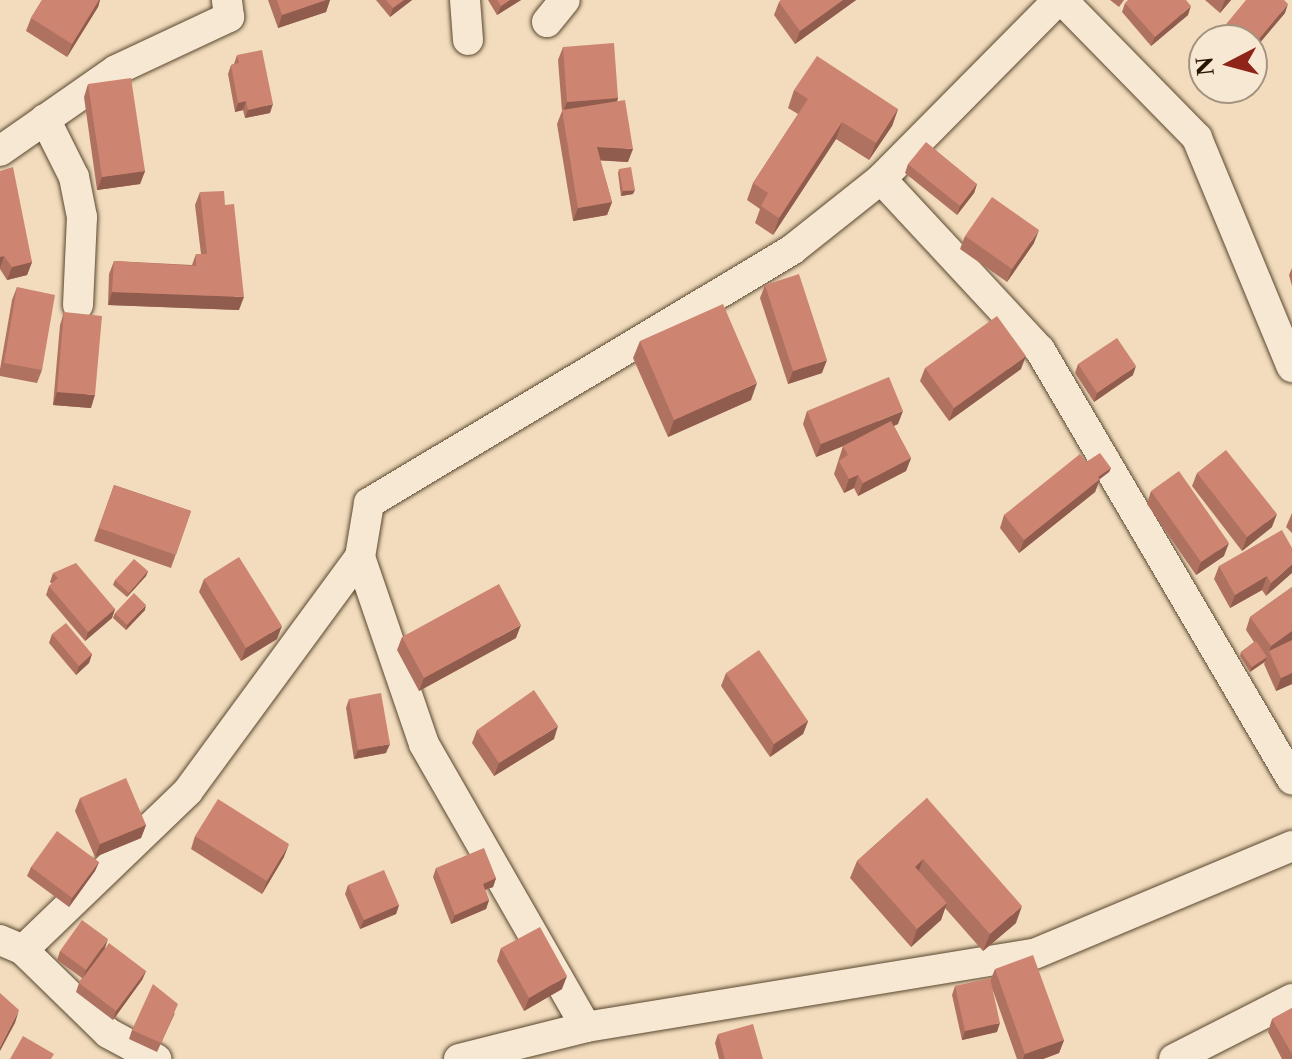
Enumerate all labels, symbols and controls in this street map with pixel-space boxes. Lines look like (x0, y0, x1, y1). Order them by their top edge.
north arrow (1188, 24, 1268, 104)
text: N (1191, 55, 1220, 77)

